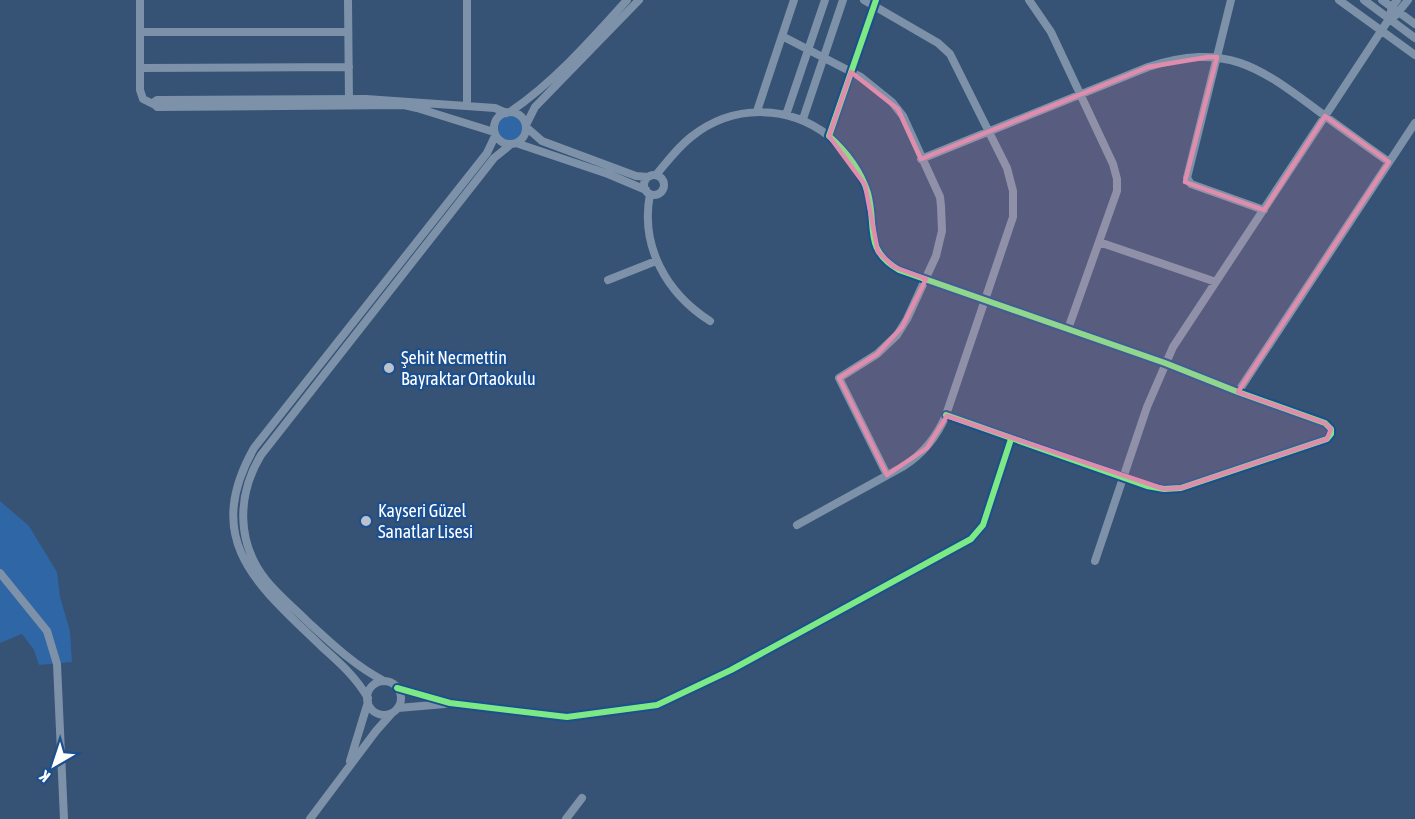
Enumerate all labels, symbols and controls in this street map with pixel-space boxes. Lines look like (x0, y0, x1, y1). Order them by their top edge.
place label: Şehit Necmettin Bayraktar Ortaokulu (401, 347, 536, 389)
marker: Şehit Necmettin Bayraktar Ortaokulu (382, 361, 396, 375)
place label: Kayseri Güzel Sanatlar Lisesi (378, 500, 473, 542)
marker: Kayseri Güzel Sanatlar Lisesi (359, 514, 373, 528)
north arrow (24, 735, 84, 795)
text: K (36, 767, 53, 786)

